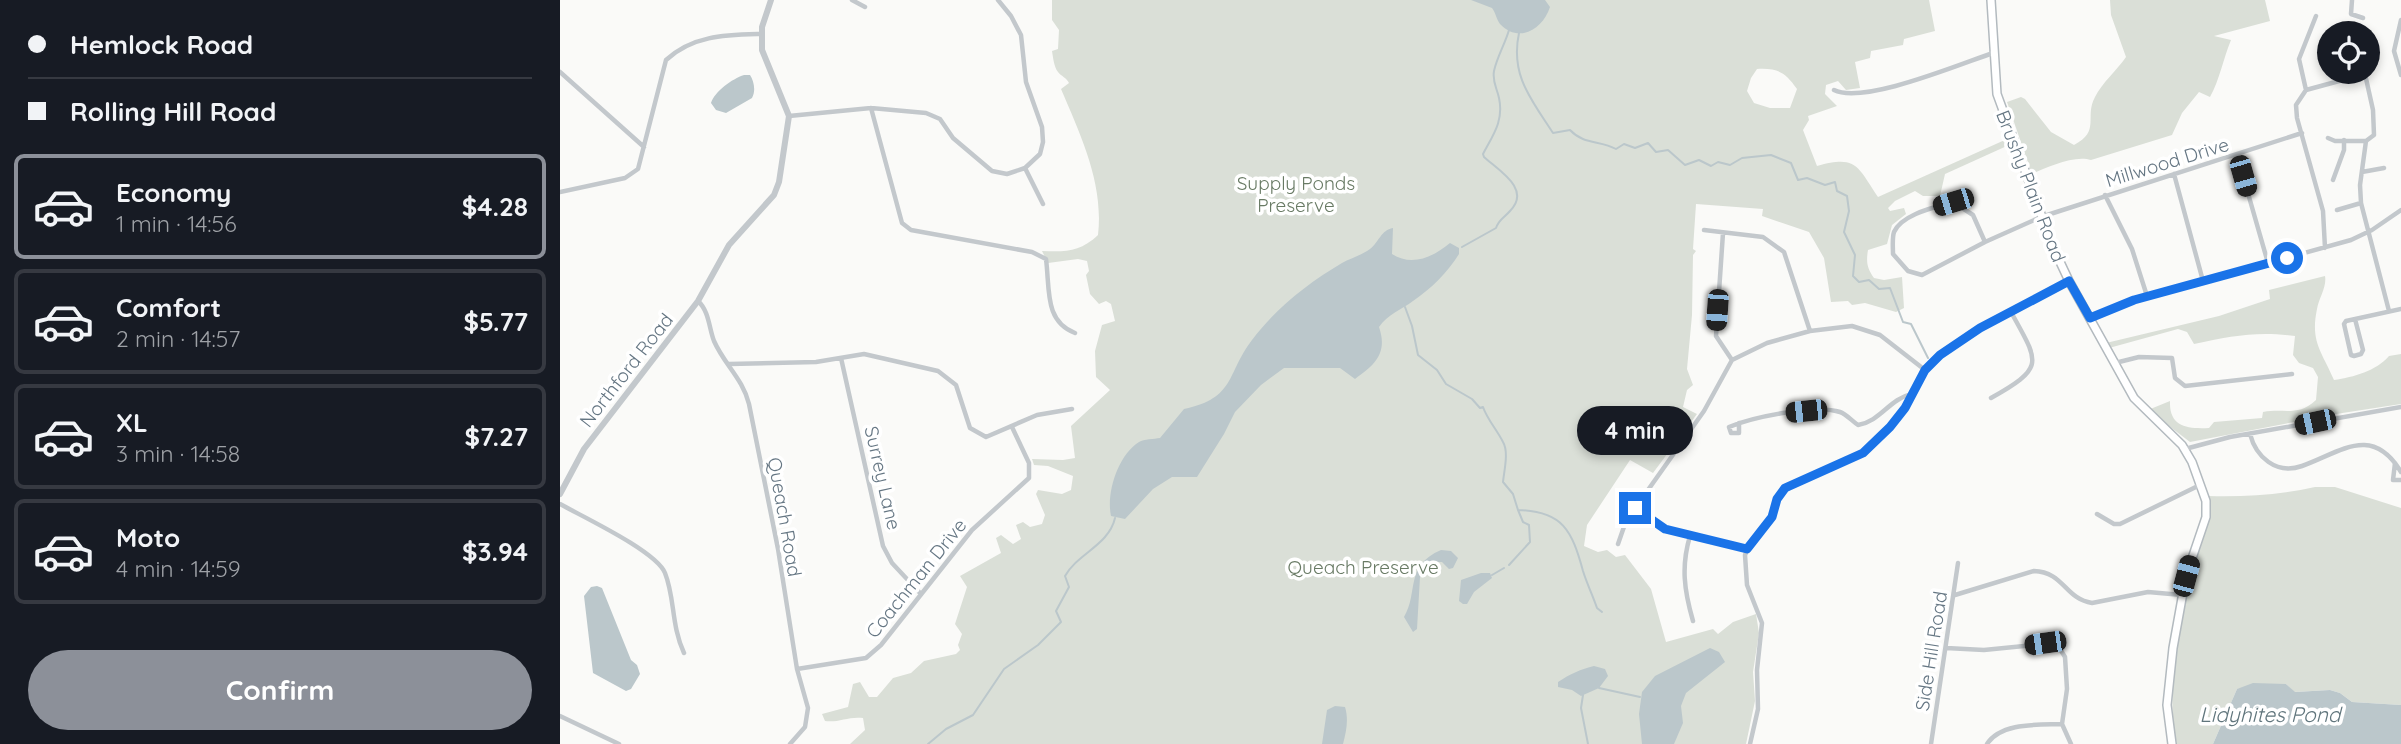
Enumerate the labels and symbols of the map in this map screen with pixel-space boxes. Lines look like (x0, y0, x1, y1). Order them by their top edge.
street label: Brushy Plain Road (1991, 107, 2071, 265)
street label: Millwood Drive (2102, 132, 2232, 192)
car (2228, 153, 2259, 199)
park label: Supply Ponds Preserve (1237, 171, 1355, 217)
car (1930, 186, 1977, 218)
route start (2271, 242, 2303, 274)
car (1706, 288, 1729, 332)
street label: Northford Road (574, 308, 678, 432)
car (1785, 398, 1828, 424)
callout: 4 min (1577, 406, 1693, 456)
car (2293, 407, 2338, 437)
street label: Surrey Lane (859, 424, 907, 532)
street label: Queach Road (763, 455, 807, 579)
route end (1619, 492, 1651, 524)
street label: Coachman Drive (860, 513, 972, 643)
car (2171, 553, 2202, 599)
park label: Queach Preserve (1287, 555, 1439, 579)
street label: Side Hill Road (1910, 589, 1952, 713)
car (2023, 630, 2068, 656)
water label: Lidyhites Pond (2199, 701, 2343, 727)

